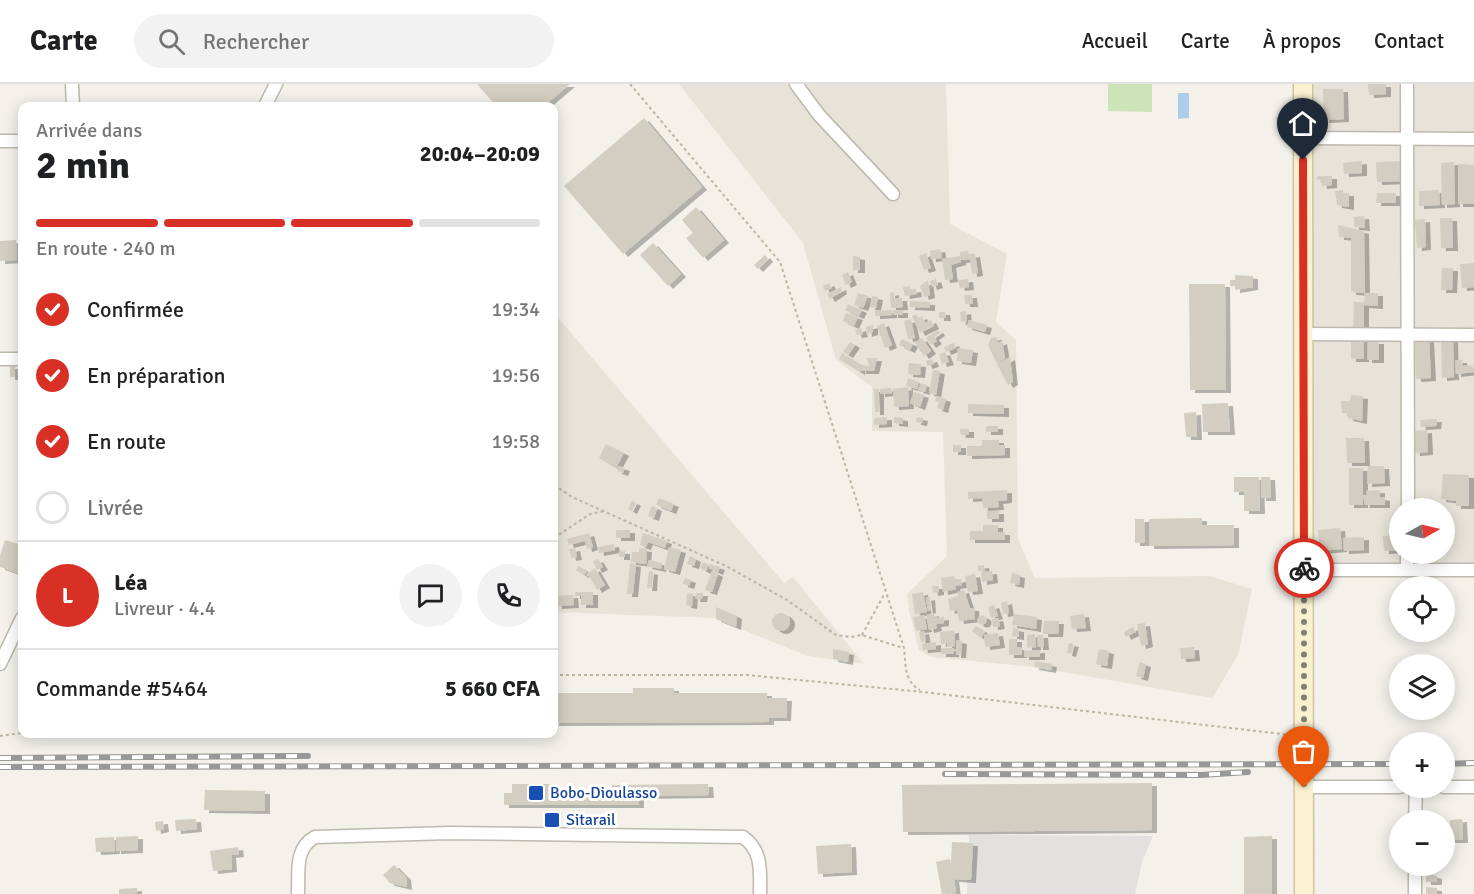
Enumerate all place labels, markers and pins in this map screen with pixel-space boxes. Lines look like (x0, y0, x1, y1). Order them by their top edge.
pin (1277, 98, 1328, 160)
pin (1278, 726, 1329, 788)
place label: Bobo-Dioulasso (550, 783, 657, 803)
marker: Bobo-Dioulasso (527, 784, 545, 802)
place label: Sitarail (566, 810, 616, 830)
marker: Sitarail (543, 811, 561, 829)

